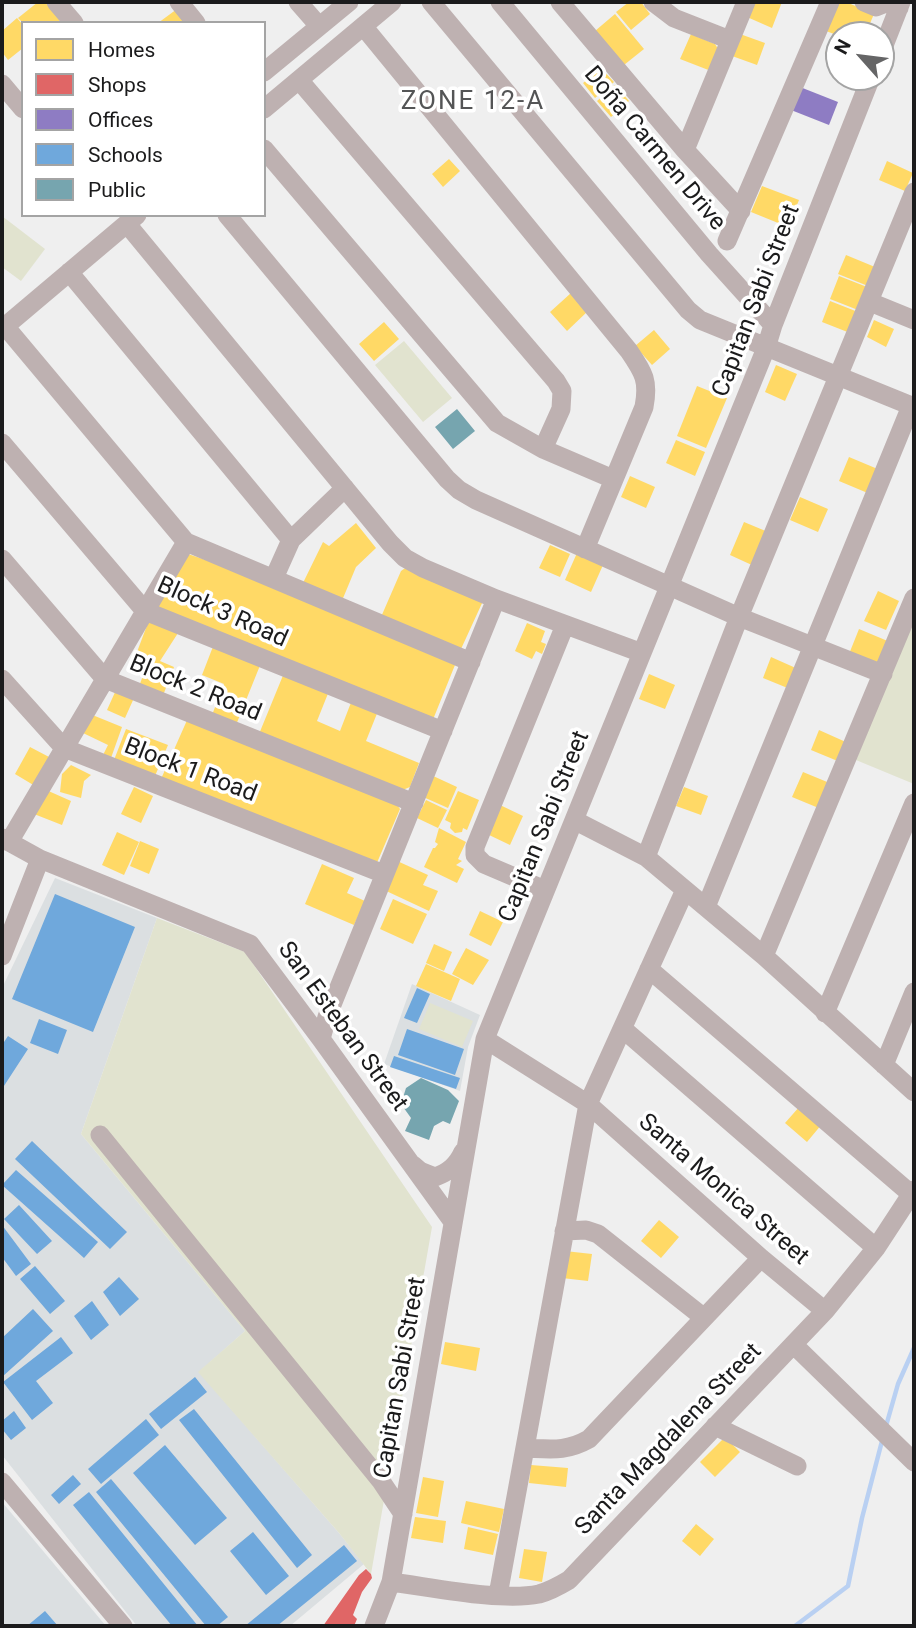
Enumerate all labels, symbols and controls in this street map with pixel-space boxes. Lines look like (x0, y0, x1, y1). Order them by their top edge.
legend (21, 21, 266, 217)
north arrow (825, 21, 895, 91)
text: N (829, 36, 856, 58)
text: Homes (88, 38, 155, 62)
street label: Doña Carmen Drive (577, 61, 731, 237)
text: Shops (88, 73, 147, 97)
district label: ZONE 12-A (402, 86, 544, 118)
text: Offices (88, 108, 153, 132)
text: Schools (88, 143, 163, 167)
text: Public (88, 178, 146, 202)
street label: Capitan Sabi Street (707, 201, 807, 401)
street label: Block 3 Road (152, 571, 292, 655)
street label: Block 2 Road (125, 649, 265, 729)
street label: Capitan Sabi Street (493, 727, 597, 927)
street label: Block 1 Road (120, 733, 260, 809)
street label: San Esteban Street (271, 937, 413, 1117)
street label: Santa Monica Street (632, 1108, 814, 1272)
street label: Capitan Sabi Street (369, 1275, 433, 1481)
street label: Santa Magdalena Street (570, 1338, 768, 1542)

